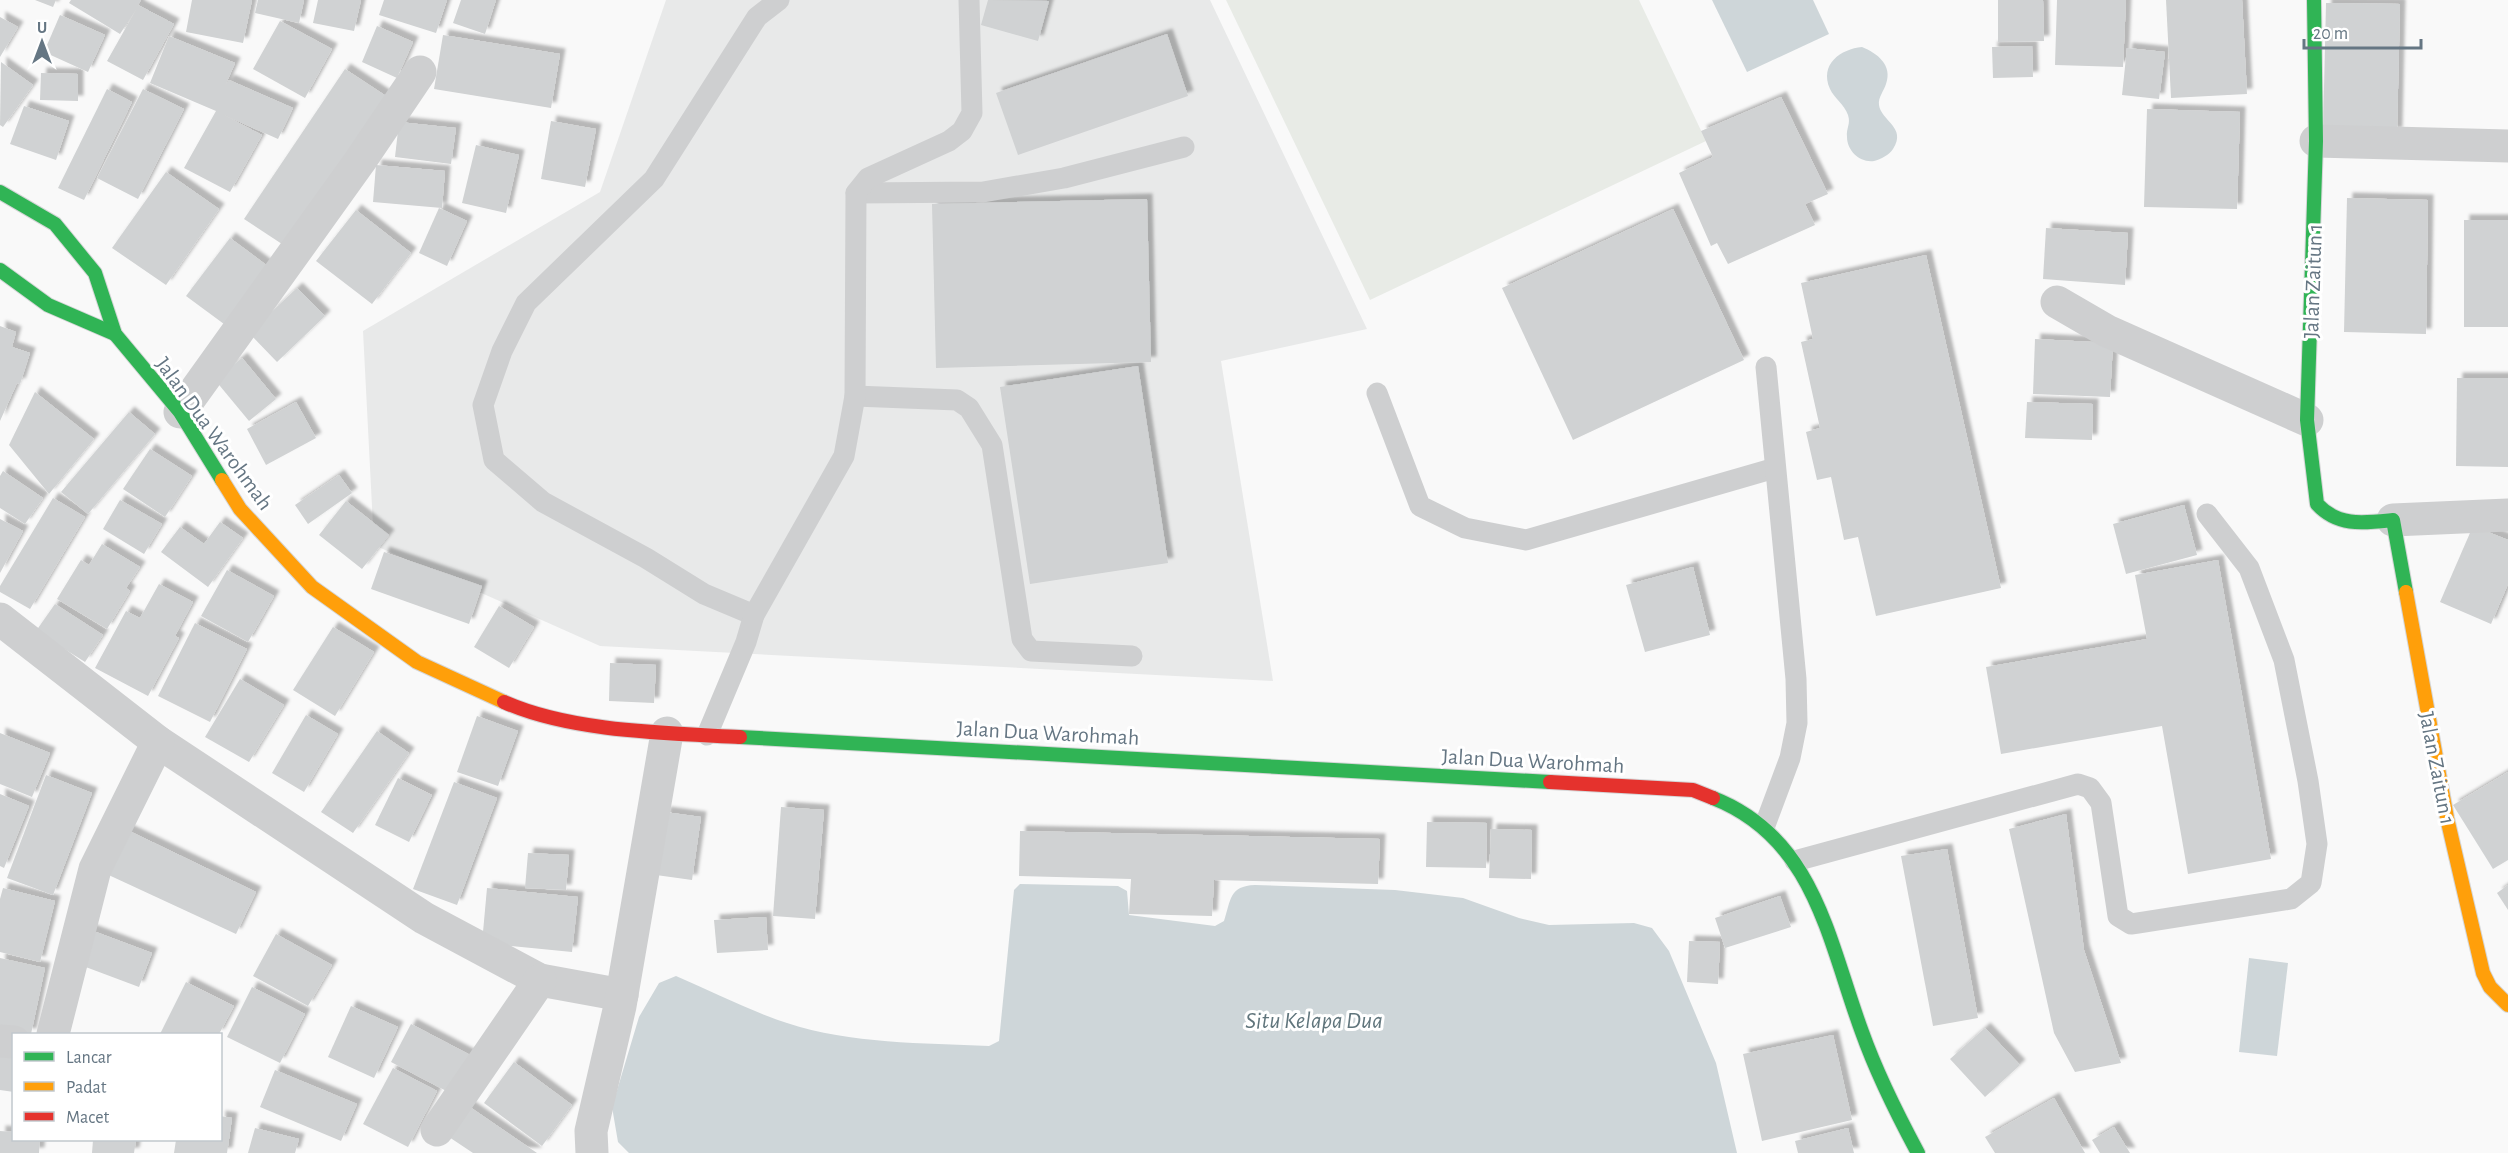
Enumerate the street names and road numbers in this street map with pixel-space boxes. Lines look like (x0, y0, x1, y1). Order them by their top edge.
street label: Jalan Zaitun 1 (2300, 223, 2326, 339)
street label: Jalan Dua Warohmah (152, 353, 277, 514)
street label: Jalan Zaitun 1 (2415, 710, 2459, 827)
street label: Jalan Dua Warohmah (956, 717, 1140, 749)
street label: Jalan Dua Warohmah (1441, 745, 1625, 777)

